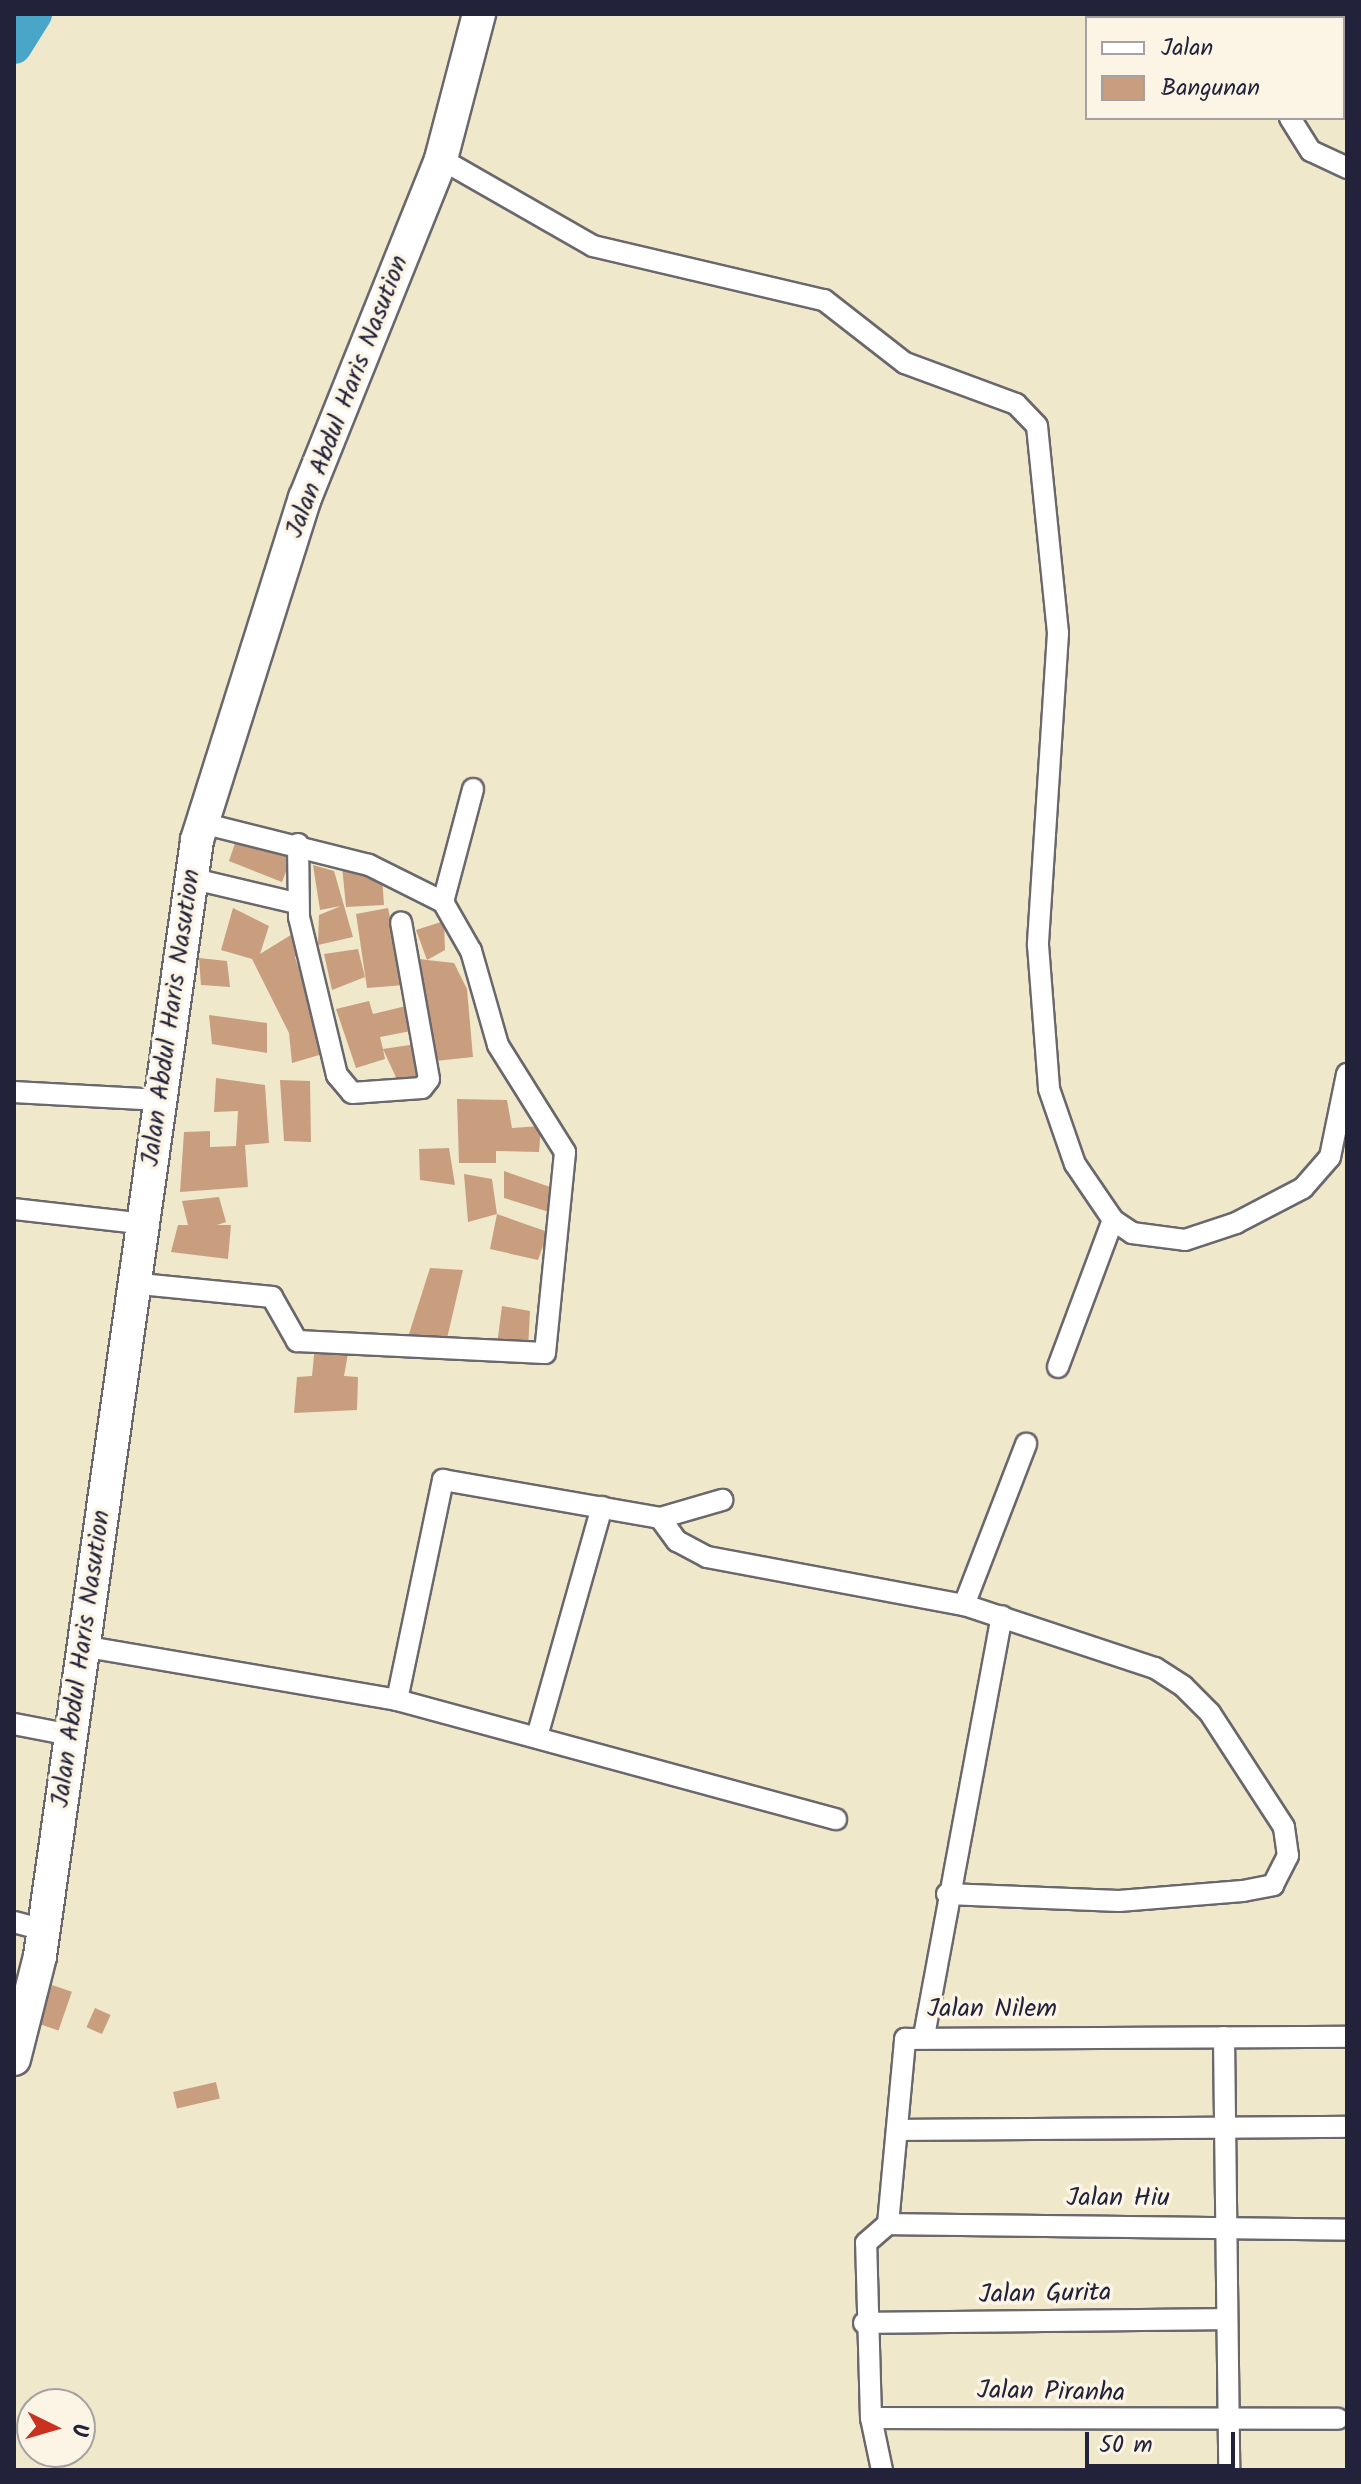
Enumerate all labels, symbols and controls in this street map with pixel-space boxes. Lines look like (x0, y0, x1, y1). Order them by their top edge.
legend (1085, 16, 1345, 120)
text: Jalan (1161, 29, 1213, 68)
text: Bangunan (1161, 69, 1260, 108)
street label: Jalan Abdul Haris Nasution (280, 251, 416, 543)
street label: Jalan Abdul Haris Nasution (136, 867, 208, 1169)
street label: Jalan Abdul Haris Nasution (46, 1508, 118, 1810)
street label: Jalan Nilem (927, 1994, 1057, 2026)
street label: Jalan Hiu (1066, 2183, 1170, 2215)
street label: Jalan Gurita (978, 2278, 1112, 2312)
street label: Jalan Piranha (977, 2376, 1125, 2410)
north arrow (16, 2388, 96, 2468)
scale bar (1089, 2416, 1239, 2466)
text: U (60, 2422, 96, 2438)
text: 50 m (1099, 2426, 1153, 2465)

